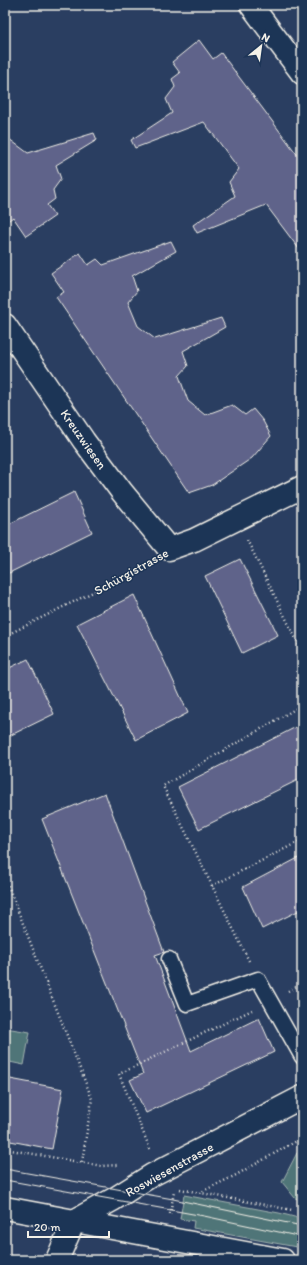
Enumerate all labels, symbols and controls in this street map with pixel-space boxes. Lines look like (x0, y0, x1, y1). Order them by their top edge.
north arrow (241, 26, 281, 66)
text: N (259, 30, 272, 45)
street label: Kreuzwiesen (57, 406, 110, 472)
street label: Schürgistrasse (92, 545, 171, 598)
street label: Roswiesenstrasse (123, 1139, 216, 1200)
scale bar (28, 1213, 109, 1239)
text: 20 m (34, 1220, 61, 1234)

